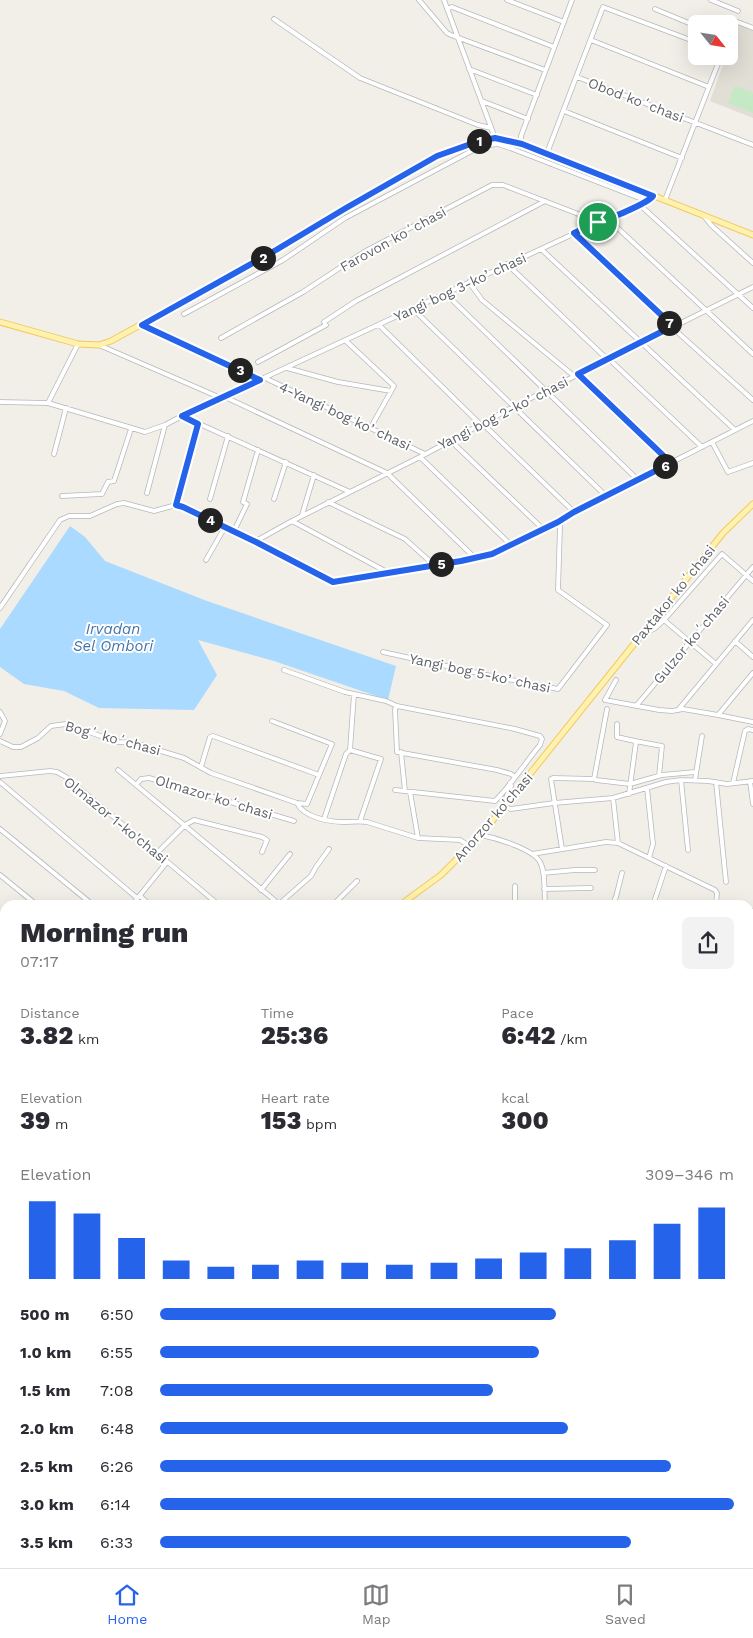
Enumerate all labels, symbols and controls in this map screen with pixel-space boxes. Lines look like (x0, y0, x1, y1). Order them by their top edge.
north arrow (688, 15, 738, 65)
map controls (688, 15, 738, 65)
street label: Obod koʻchasi (586, 74, 686, 126)
pin: 1 (466, 128, 492, 154)
text: 1 (476, 133, 483, 149)
pin (577, 201, 619, 243)
street label: Farovon koʻchasi (337, 203, 449, 275)
icon: arrive (584, 208, 612, 236)
pin: 2 (250, 246, 276, 270)
street label: Yangi bog 3-koʼchasi (391, 249, 529, 325)
text: 2 (259, 250, 268, 266)
pin: 7 (656, 310, 682, 336)
text: 7 (665, 315, 674, 331)
pin: 3 (228, 358, 252, 382)
text: 3 (236, 362, 245, 378)
street label: Yangi bog 2-koʼchasi (435, 373, 571, 453)
street label: 4-Yangi bog koʼchasi (277, 378, 413, 454)
pin: 6 (652, 454, 678, 478)
text: 6 (661, 458, 670, 474)
pin: 4 (198, 508, 222, 532)
text: 4 (206, 512, 215, 528)
street label: Paxtakor koʻchasi (628, 542, 718, 648)
pin: 5 (428, 552, 454, 576)
text: 5 (437, 556, 446, 572)
street label: Gulzor koʻchasi (650, 593, 732, 687)
water label: Irvadan Sel Ombori (73, 620, 154, 655)
street label: Yangi bog 5-koʼchasi (408, 650, 552, 696)
street label: Bogʻ koʻchasi (64, 718, 162, 758)
street label: Anorzor ko'chasi (450, 769, 536, 865)
street label: Olmazor koʻchasi (153, 772, 275, 822)
street label: Olmazor 1-ko'chasi (61, 773, 171, 867)
text: Morning run (20, 916, 188, 949)
button: share (682, 917, 734, 969)
text: 07:17 (20, 952, 59, 971)
text: Distance (20, 1005, 80, 1021)
text: Time (261, 1005, 294, 1021)
text: Pace (501, 1005, 534, 1021)
text: 3.82 (20, 1021, 73, 1050)
text: 25:36 (261, 1021, 328, 1050)
text: 6:42 (501, 1021, 556, 1050)
text: km (73, 1031, 99, 1047)
text: /km (556, 1031, 588, 1047)
text: Elevation (20, 1090, 83, 1106)
text: Heart rate (261, 1090, 330, 1106)
text: kcal (501, 1090, 529, 1106)
text: 39 (20, 1106, 50, 1135)
text: 153 (261, 1106, 301, 1135)
text: 300 (501, 1106, 549, 1135)
text: m (50, 1116, 68, 1132)
text: bpm (301, 1116, 337, 1132)
text: Elevation (20, 1165, 91, 1184)
text: 309–346 m (645, 1165, 734, 1184)
text: 500 m (20, 1305, 70, 1324)
text: 6:50 (100, 1305, 134, 1324)
text: 1.0 km (20, 1343, 71, 1362)
text: 6:55 (100, 1343, 133, 1362)
text: 1.5 km (20, 1381, 70, 1400)
text: 7:08 (100, 1381, 134, 1400)
text: 2.0 km (20, 1419, 74, 1438)
text: 6:48 (100, 1419, 134, 1438)
text: 2.5 km (20, 1457, 73, 1476)
text: 6:26 (100, 1457, 134, 1476)
text: 3.0 km (20, 1495, 74, 1514)
text: 6:14 (100, 1495, 130, 1514)
text: 3.5 km (20, 1533, 73, 1552)
text: 6:33 (100, 1533, 133, 1552)
tab: Home (107, 1581, 147, 1627)
tab: Map (362, 1581, 390, 1627)
tab: Saved (605, 1581, 646, 1627)

